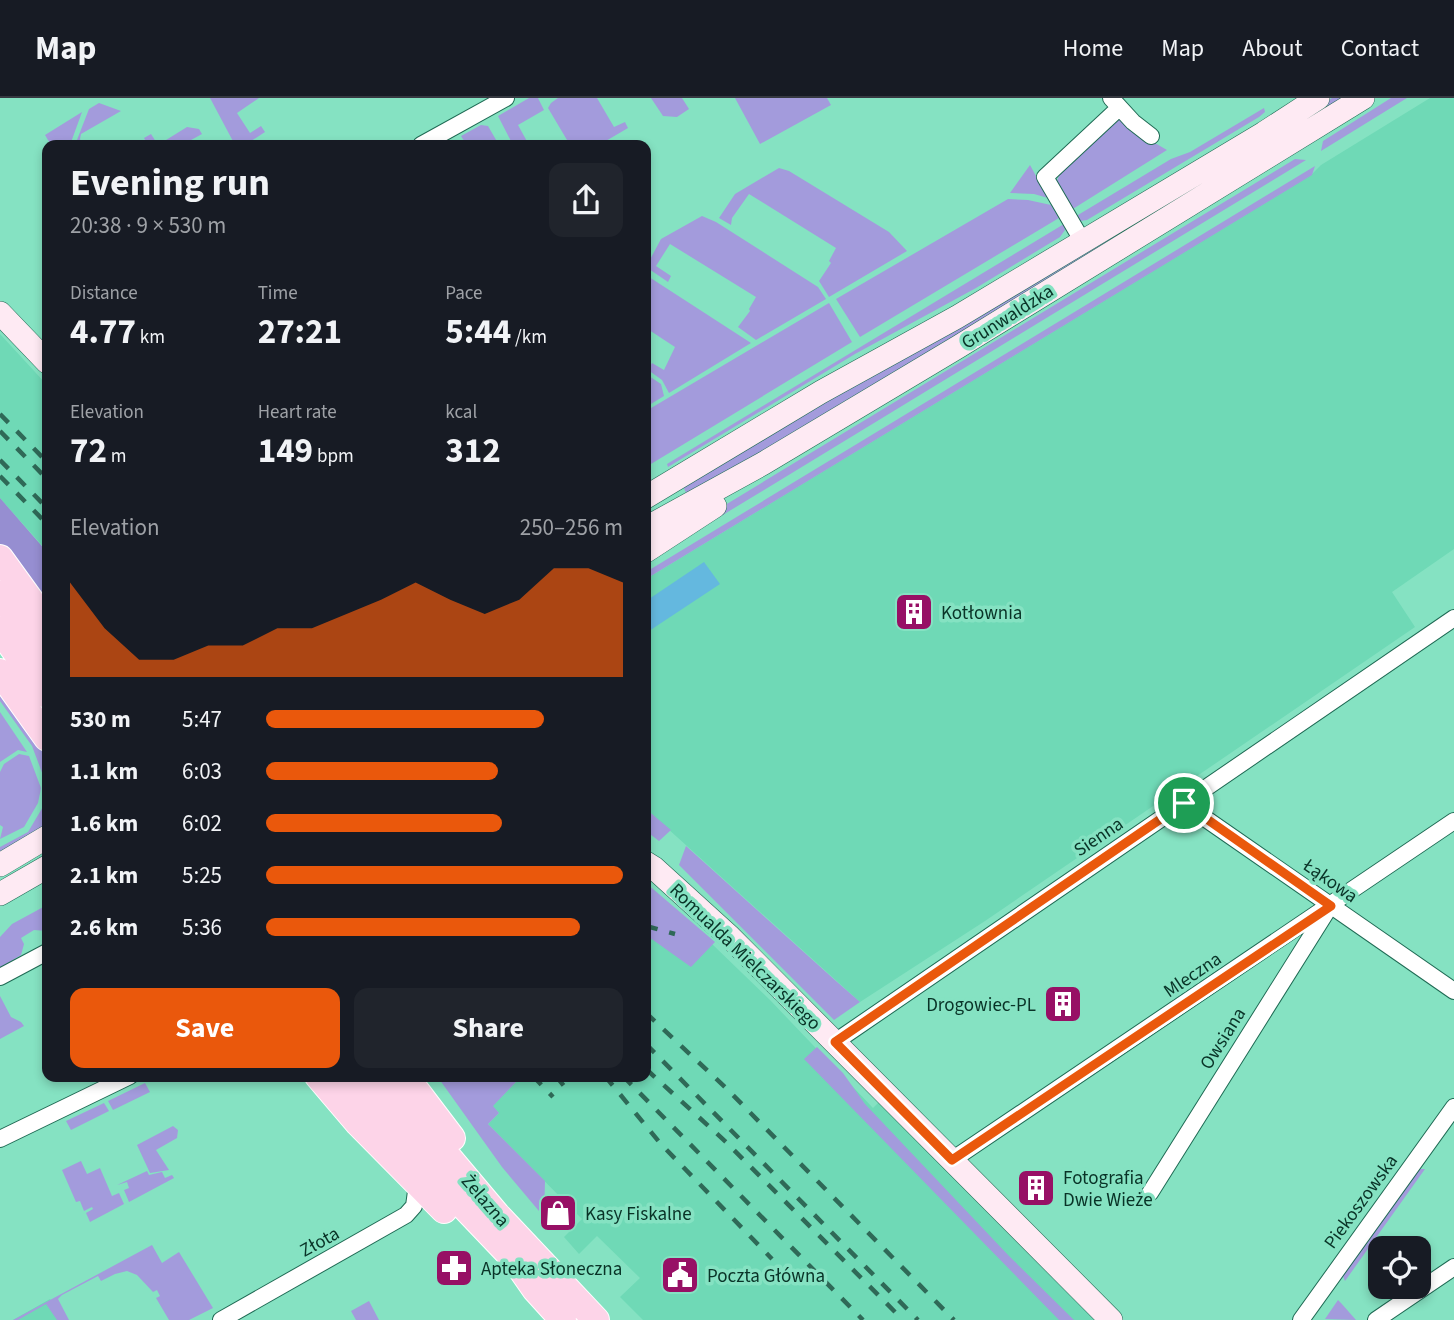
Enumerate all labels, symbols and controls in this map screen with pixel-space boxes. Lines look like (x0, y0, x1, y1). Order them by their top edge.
text: Map (35, 25, 96, 72)
text: Home (1063, 31, 1123, 66)
text: Map (1161, 31, 1204, 66)
text: About (1242, 31, 1303, 66)
text: Contact (1341, 31, 1419, 66)
text: Evening run (70, 156, 270, 210)
button: share (549, 163, 623, 237)
text: 20:38 · 9 × 530 m (70, 209, 226, 242)
street label: Grunwaldzka (956, 278, 1059, 356)
text: Distance (70, 280, 138, 307)
text: Time (258, 280, 298, 307)
text: Pace (445, 280, 483, 307)
text: 4.77 (70, 307, 136, 357)
text: 27:21 (258, 307, 342, 357)
text: 5:44 (445, 307, 511, 357)
text: km (136, 324, 165, 351)
text: /km (511, 324, 547, 351)
text: Elevation (70, 399, 144, 426)
text: Heart rate (258, 399, 337, 426)
text: kcal (445, 399, 477, 426)
text: 72 (70, 426, 107, 476)
text: 149 (258, 426, 313, 476)
text: 312 (445, 426, 501, 476)
text: m (107, 443, 127, 470)
text: bpm (313, 443, 354, 470)
text: Elevation (70, 511, 160, 544)
text: 250–256 m (520, 511, 623, 544)
building icon: Kotłownia (893, 591, 935, 633)
place label: Kotłownia (941, 600, 1022, 627)
text: 530 m (70, 703, 131, 736)
text: 5:47 (182, 703, 222, 736)
text: 1.1 km (70, 755, 138, 788)
text: 6:03 (182, 755, 222, 788)
pin (1154, 773, 1214, 833)
icon: arrive (1165, 784, 1203, 822)
text: 1.6 km (70, 807, 138, 840)
text: 6:02 (182, 807, 222, 840)
street label: Sienna (1069, 811, 1129, 864)
street label: Łąkowa (1296, 852, 1363, 910)
text: 2.1 km (70, 859, 138, 892)
text: 5:25 (182, 859, 222, 892)
street label: Romualda Mielczarskiego (663, 877, 827, 1037)
text: 2.6 km (70, 911, 138, 944)
text: 5:36 (182, 911, 222, 944)
street label: Mleczna (1158, 946, 1227, 1005)
building icon: Drogowiec-PL (1042, 983, 1084, 1025)
button: Save (70, 988, 340, 1068)
button: Share (354, 988, 623, 1068)
place label: Drogowiec-PL (926, 992, 1036, 1019)
street label: Owsiana (1194, 1003, 1253, 1075)
street label: Piekoszowska (1318, 1149, 1405, 1255)
place label: Fotografia Dwie Wieże (1063, 1165, 1153, 1214)
building icon: Fotografia Dwie Wieże (1015, 1167, 1057, 1209)
street label: Żelazna (454, 1169, 515, 1233)
shop icon: Kasy Fiskalne (537, 1192, 579, 1234)
place label: Kasy Fiskalne (585, 1201, 692, 1228)
street label: Złota (295, 1220, 344, 1264)
map controls (1368, 1236, 1431, 1299)
button: locate (1368, 1236, 1431, 1299)
pharmacy icon: Apteka Słoneczna (433, 1247, 475, 1289)
public building icon: Poczta Główna (659, 1254, 701, 1296)
place label: Apteka Słoneczna (481, 1256, 622, 1283)
place label: Poczta Główna (707, 1263, 825, 1290)

